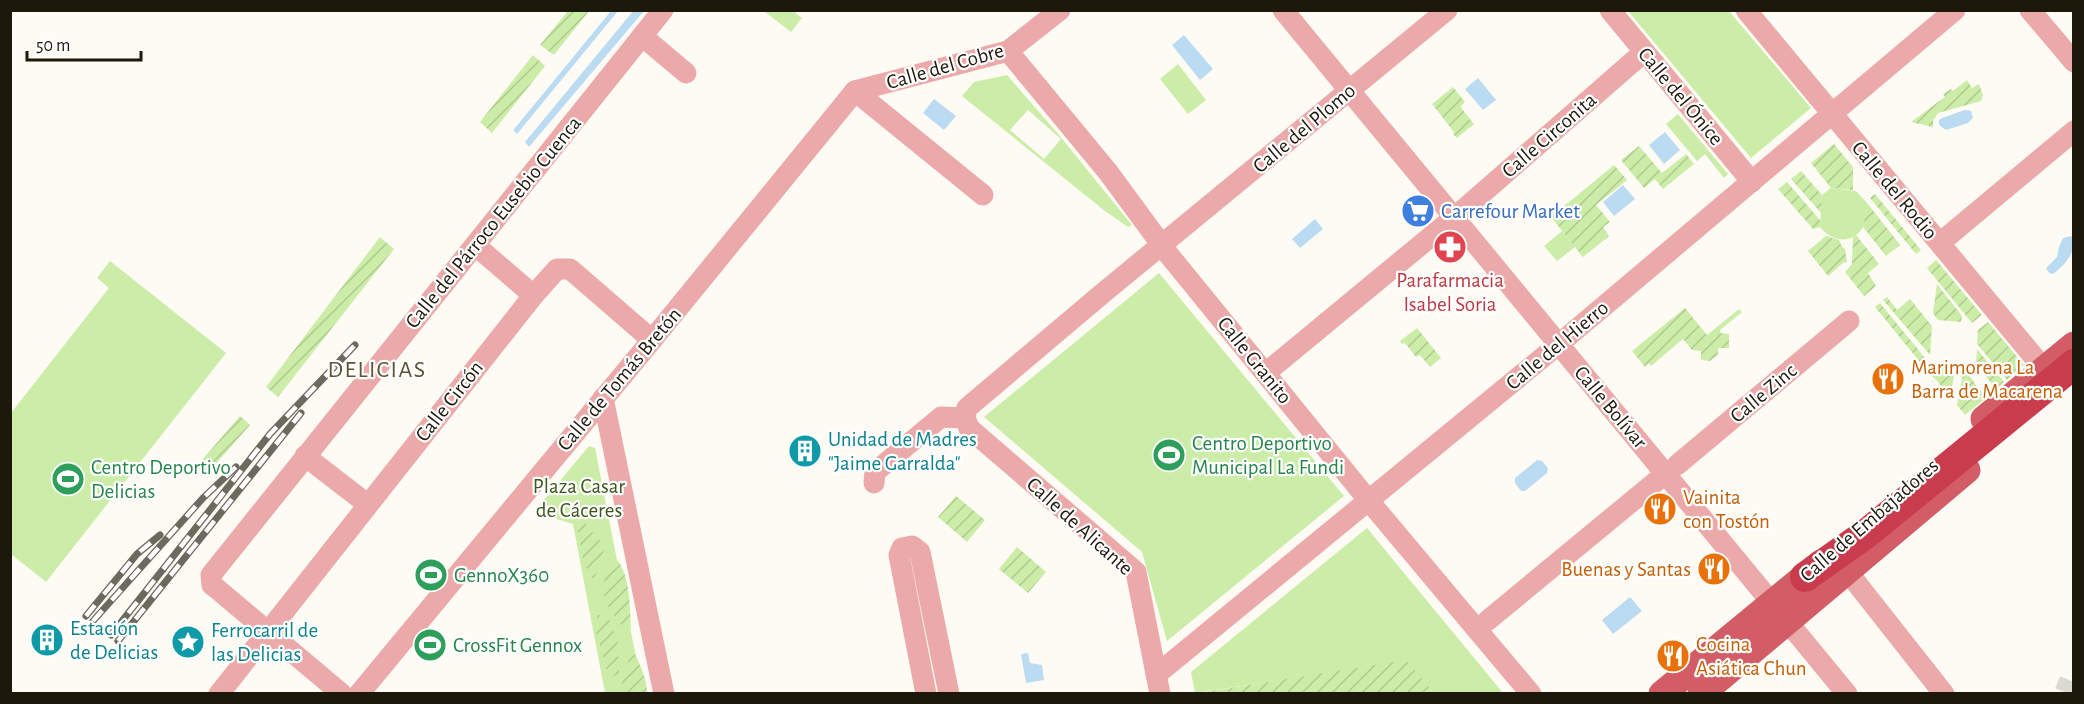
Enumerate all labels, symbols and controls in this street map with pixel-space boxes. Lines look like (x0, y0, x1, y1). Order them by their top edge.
scale bar (27, 24, 141, 62)
text: 50 m (36, 37, 70, 55)
street label: Calle del Cobre (884, 40, 1006, 93)
street label: Calle del Ónice (1634, 42, 1729, 149)
street label: Calle del Plomo (1249, 80, 1360, 177)
street label: Calle Circonita (1498, 89, 1601, 182)
street label: Calle del Párroco Eusebio Cuenca (402, 112, 585, 332)
street label: Calle del Rodio (1848, 137, 1941, 243)
supermarket icon: Carrefour Market (1400, 193, 1436, 229)
place label: Carrefour Market (1441, 201, 1580, 222)
pharmacy icon: Parafarmacia Isabel Soria (1432, 229, 1468, 265)
place label: Parafarmacia Isabel Soria (1396, 270, 1504, 315)
street label: Calle del Hierro (1502, 297, 1612, 394)
street label: Calle de Tomás Bretón (554, 304, 685, 455)
street label: Calle Granito (1213, 313, 1296, 408)
street label: Calle Circón (412, 357, 487, 446)
place label: Marimorena La Barra de Macarena (1911, 357, 2063, 402)
district label: DELICIAS (327, 358, 427, 382)
street label: Calle Zinc (1726, 360, 1800, 427)
restaurant icon: Marimorena La Barra de Macarena (1870, 361, 1906, 397)
street label: Calle Bolívar (1570, 362, 1651, 453)
place label: Unidad de Madres "Jaime Garralda" (828, 429, 977, 474)
building icon: Unidad de Madres "Jaime Garralda" (787, 433, 823, 469)
place label: Centro Deportivo Municipal La Fundi (1192, 433, 1344, 478)
sports icon: Centro Deportivo Municipal La Fundi (1151, 437, 1187, 473)
street label: Calle de Embajadores (1796, 455, 1943, 586)
place label: Centro Deportivo Delicias (91, 457, 231, 502)
sports icon: Centro Deportivo Delicias (50, 461, 86, 497)
street label: Calle de Alicante (1023, 473, 1137, 579)
park label: Plaza Casar de Cáceres (533, 476, 625, 521)
place label: Vainita con Tostón (1683, 487, 1770, 532)
restaurant icon: Vainita con Tostón (1642, 491, 1678, 527)
restaurant icon: Buenas y Santas (1696, 551, 1732, 587)
sports icon: GennoX360 (413, 557, 449, 593)
place label: Buenas y Santas (1561, 559, 1691, 580)
place label: GennoX360 (454, 565, 549, 586)
place label: Estación de Delicias (70, 618, 158, 663)
place label: Ferrocarril de las Delicias (211, 620, 318, 665)
building icon: Estación de Delicias (29, 622, 65, 658)
place icon: Ferrocarril de las Delicias (170, 624, 206, 660)
sports icon: CrossFit Gennox (412, 627, 448, 663)
place label: Cocina Asiática Chun (1696, 634, 1807, 679)
place label: CrossFit Gennox (453, 635, 582, 656)
restaurant icon: Cocina Asiática Chun (1655, 638, 1691, 674)

